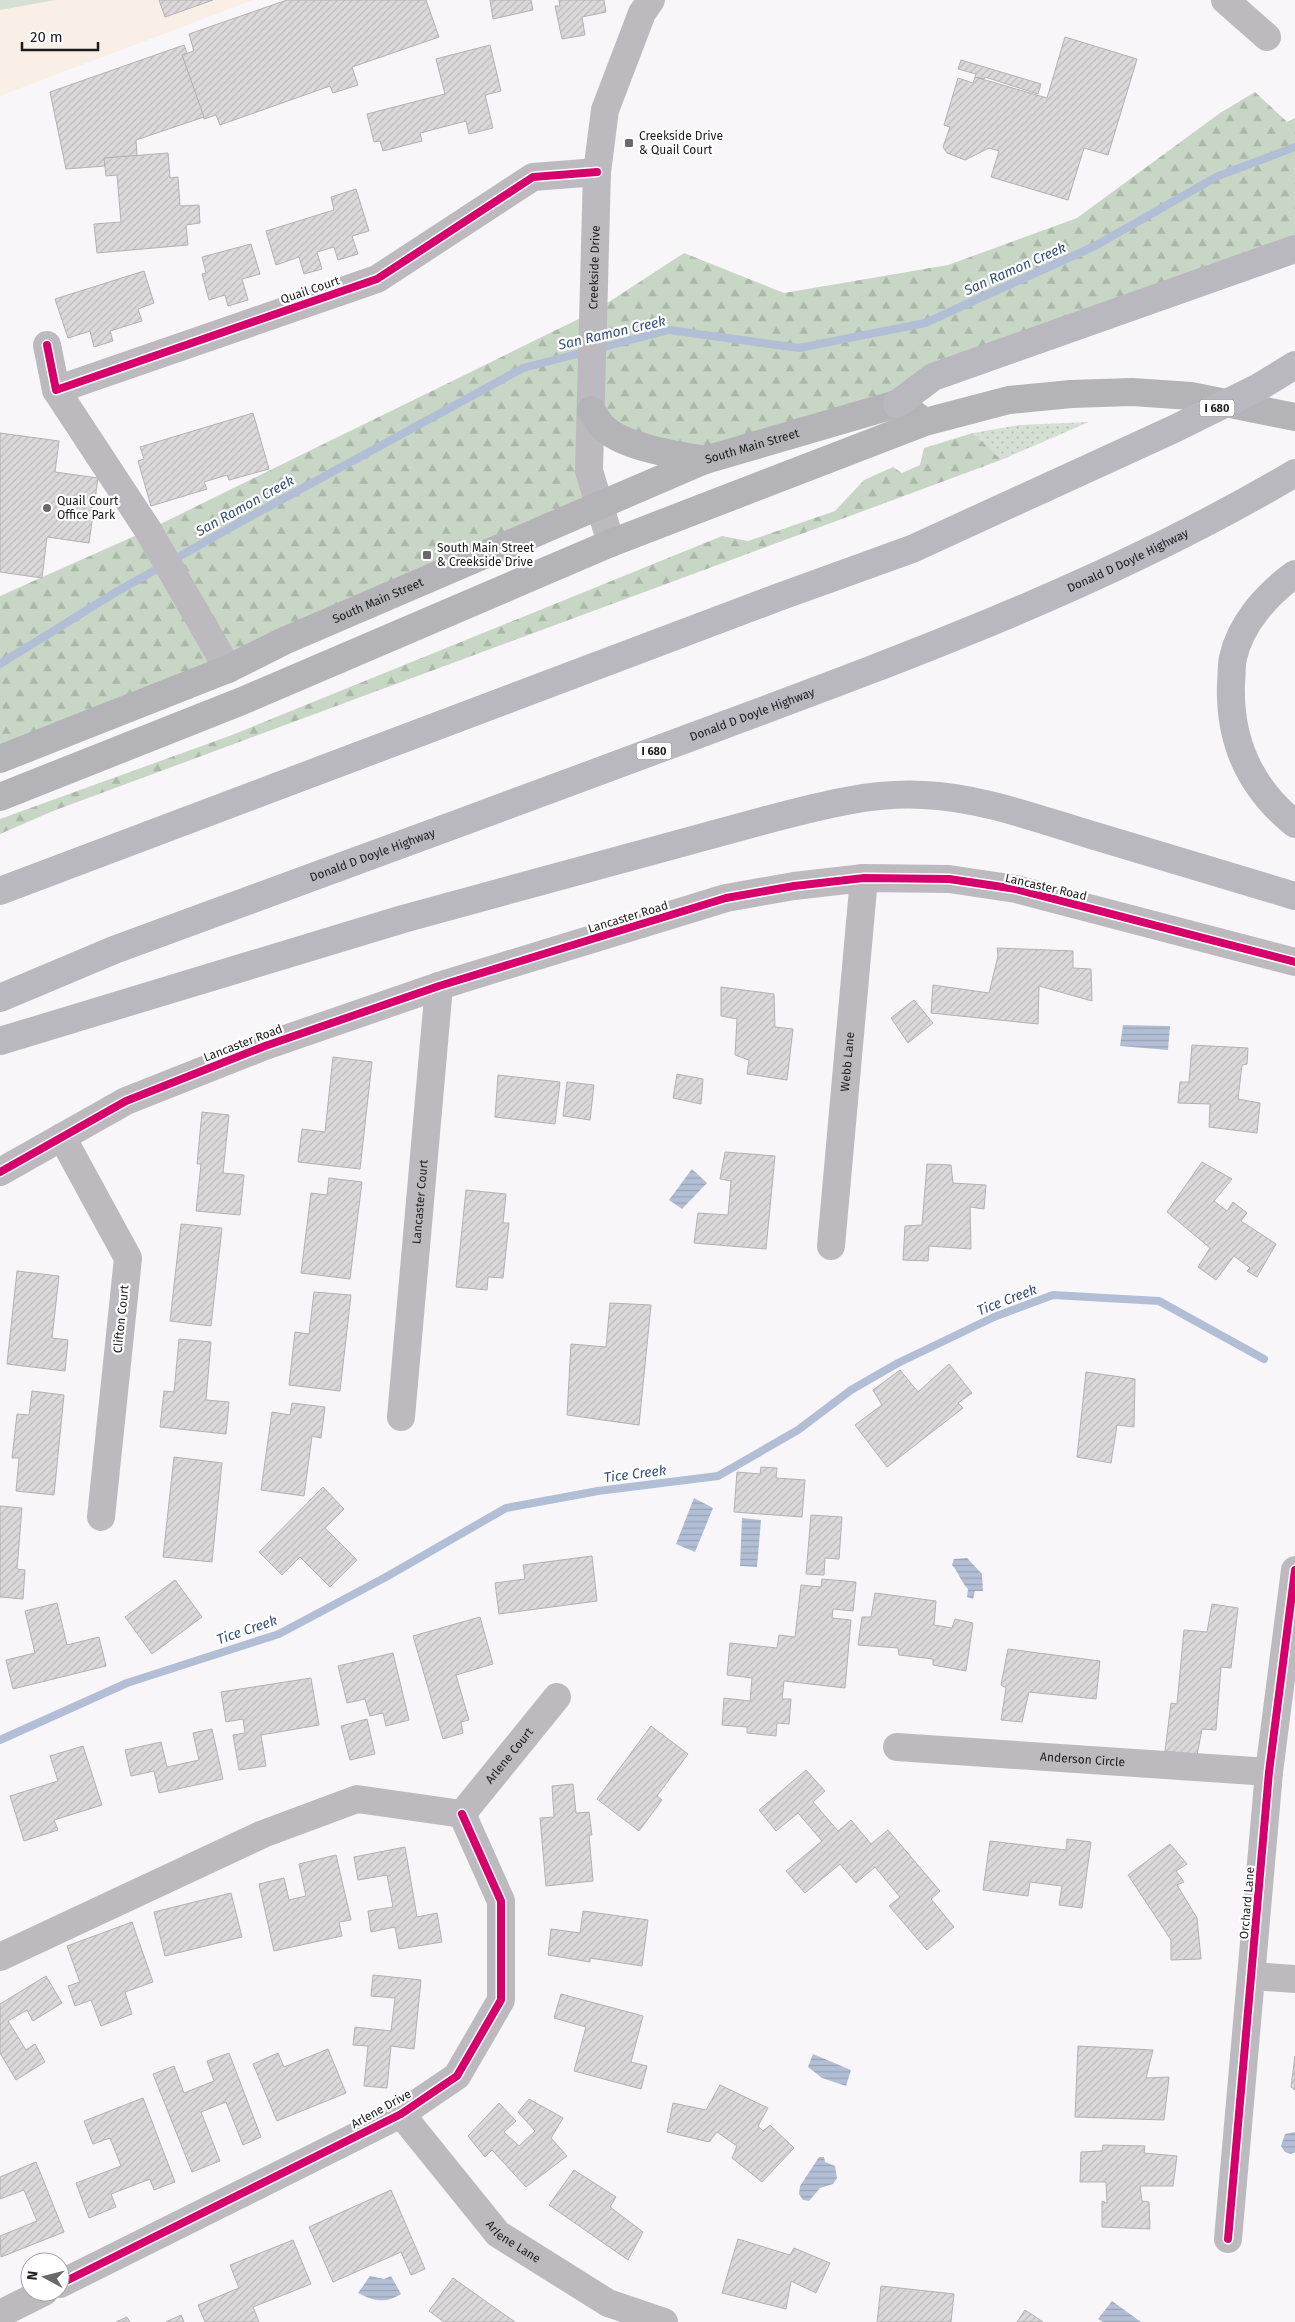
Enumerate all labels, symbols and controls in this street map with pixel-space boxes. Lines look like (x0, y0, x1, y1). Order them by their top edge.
scale bar (22, 20, 99, 52)
text: 20 m (30, 28, 63, 46)
place label: Creekside Drive & Quail Court (639, 129, 723, 157)
marker: Creekside Drive & Quail Court (623, 137, 635, 149)
street label: Creekside Drive (586, 225, 603, 310)
water label: San Ramon Creek (961, 239, 1069, 299)
street label: Quail Court (279, 273, 342, 307)
water label: San Ramon Creek (556, 312, 668, 354)
road number: I 680 (1200, 399, 1234, 416)
street label: South Main Street (703, 426, 801, 467)
water label: San Ramon Creek (192, 472, 297, 540)
place label: Quail Court Office Park (57, 494, 119, 522)
marker: Quail Court Office Park (41, 502, 53, 514)
street label: Donald D Doyle Highway (1065, 526, 1191, 595)
place label: South Main Street & Creekside Drive (437, 541, 535, 569)
marker: South Main Street & Creekside Drive (421, 549, 433, 561)
street label: South Main Street (331, 575, 426, 626)
street label: Donald D Doyle Highway (688, 685, 817, 744)
road number: I 680 (636, 742, 672, 759)
street label: Donald D Doyle Highway (308, 826, 437, 885)
street label: Lancaster Road (1004, 871, 1088, 903)
street label: Lancaster Road (586, 898, 670, 936)
street label: Lancaster Road (202, 1022, 284, 1064)
street label: Webb Lane (838, 1031, 857, 1092)
street label: Lancaster Court (409, 1158, 431, 1245)
water label: Tice Creek (975, 1281, 1040, 1319)
street label: Clifton Court (110, 1284, 132, 1354)
water label: Tice Creek (603, 1462, 668, 1486)
water label: Tice Creek (215, 1612, 280, 1648)
street label: Arlene Court (482, 1725, 536, 1787)
street label: Anderson Circle (1040, 1750, 1126, 1769)
street label: Orchard Lane (1237, 1866, 1257, 1940)
street label: Arlene Drive (349, 2087, 413, 2131)
street label: Arlene Lane (483, 2218, 543, 2266)
north arrow (20, 2252, 70, 2302)
text: N (24, 2270, 42, 2281)

